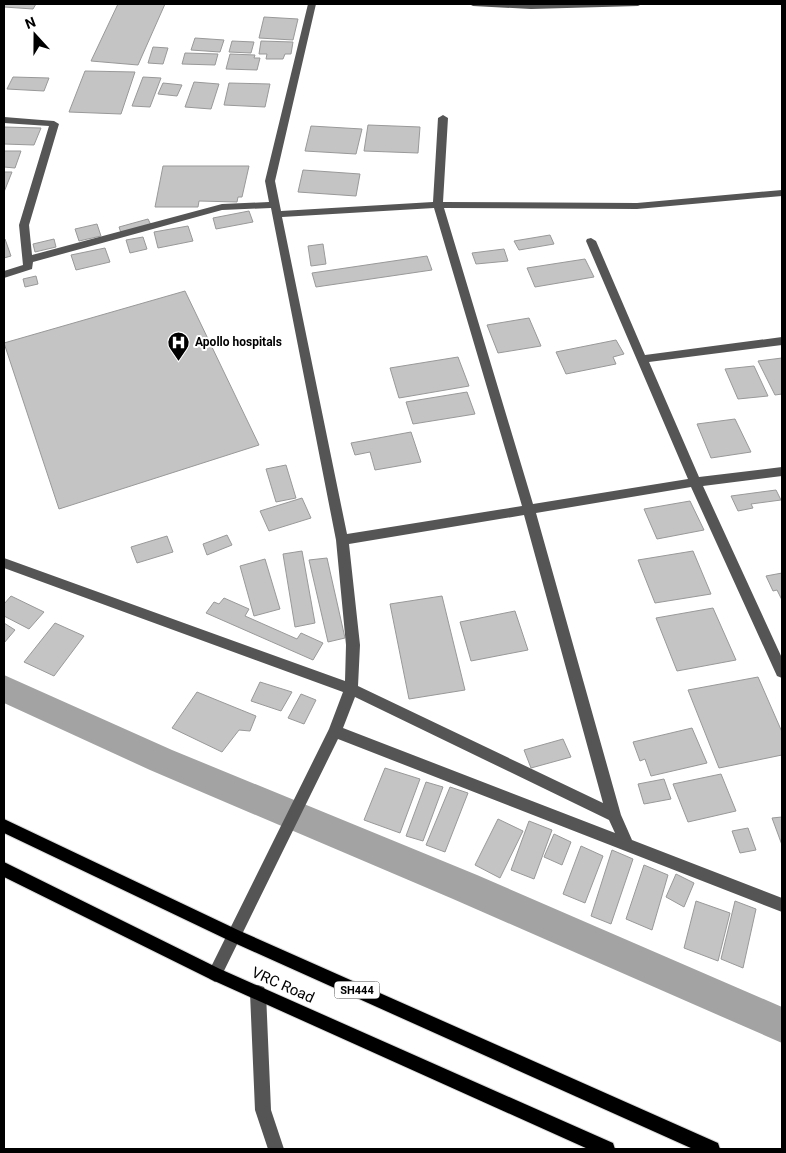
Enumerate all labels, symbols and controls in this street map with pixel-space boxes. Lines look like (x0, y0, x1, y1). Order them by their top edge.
north arrow (10, 10, 60, 60)
text: N (23, 14, 38, 32)
hospital icon: Apollo hospitals (167, 330, 191, 361)
place label: Apollo hospitals (195, 335, 282, 349)
street label: VRC Road (249, 963, 317, 1007)
road number: SH444 (334, 982, 380, 998)

